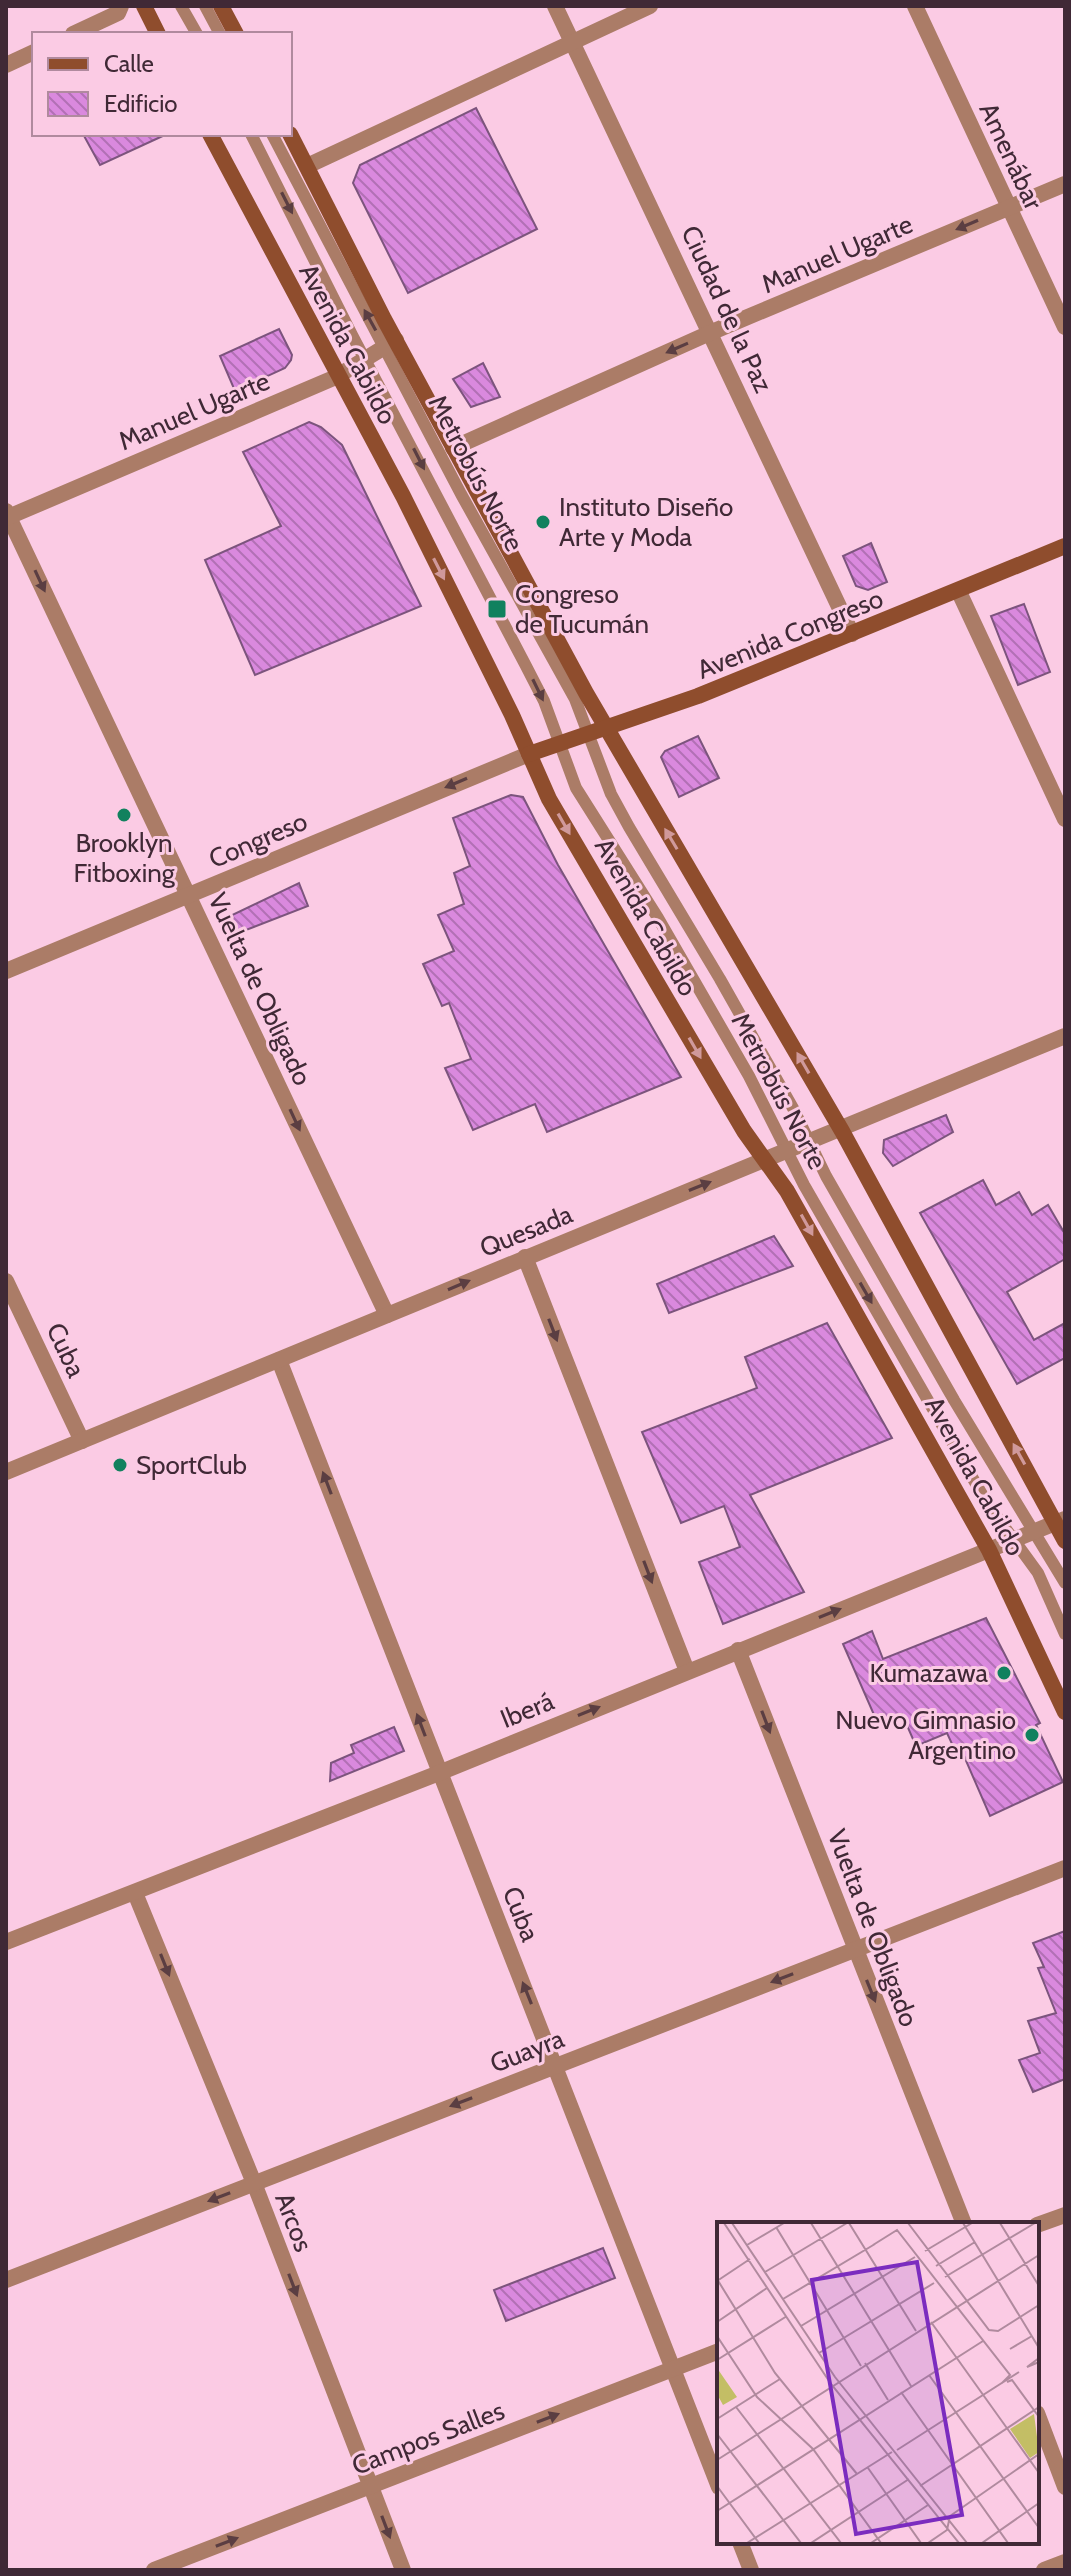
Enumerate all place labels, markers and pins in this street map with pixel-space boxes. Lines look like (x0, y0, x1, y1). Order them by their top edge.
place label: Instituto Diseño Arte y Moda (559, 491, 733, 553)
marker: Instituto Diseño Arte y Moda (534, 513, 552, 531)
place label: Congreso de Tucumán (515, 578, 649, 640)
marker: Congreso de Tucumán (486, 598, 508, 620)
marker: Brooklyn Fitboxing (115, 806, 133, 824)
place label: Brooklyn Fitboxing (73, 827, 176, 889)
place label: SportClub (136, 1449, 247, 1481)
marker: SportClub (111, 1456, 129, 1474)
place label: Kumazawa (869, 1657, 989, 1689)
marker: Kumazawa (995, 1664, 1013, 1682)
place label: Nuevo Gimnasio Argentino (835, 1704, 1016, 1766)
marker: Nuevo Gimnasio Argentino (1023, 1726, 1041, 1744)

